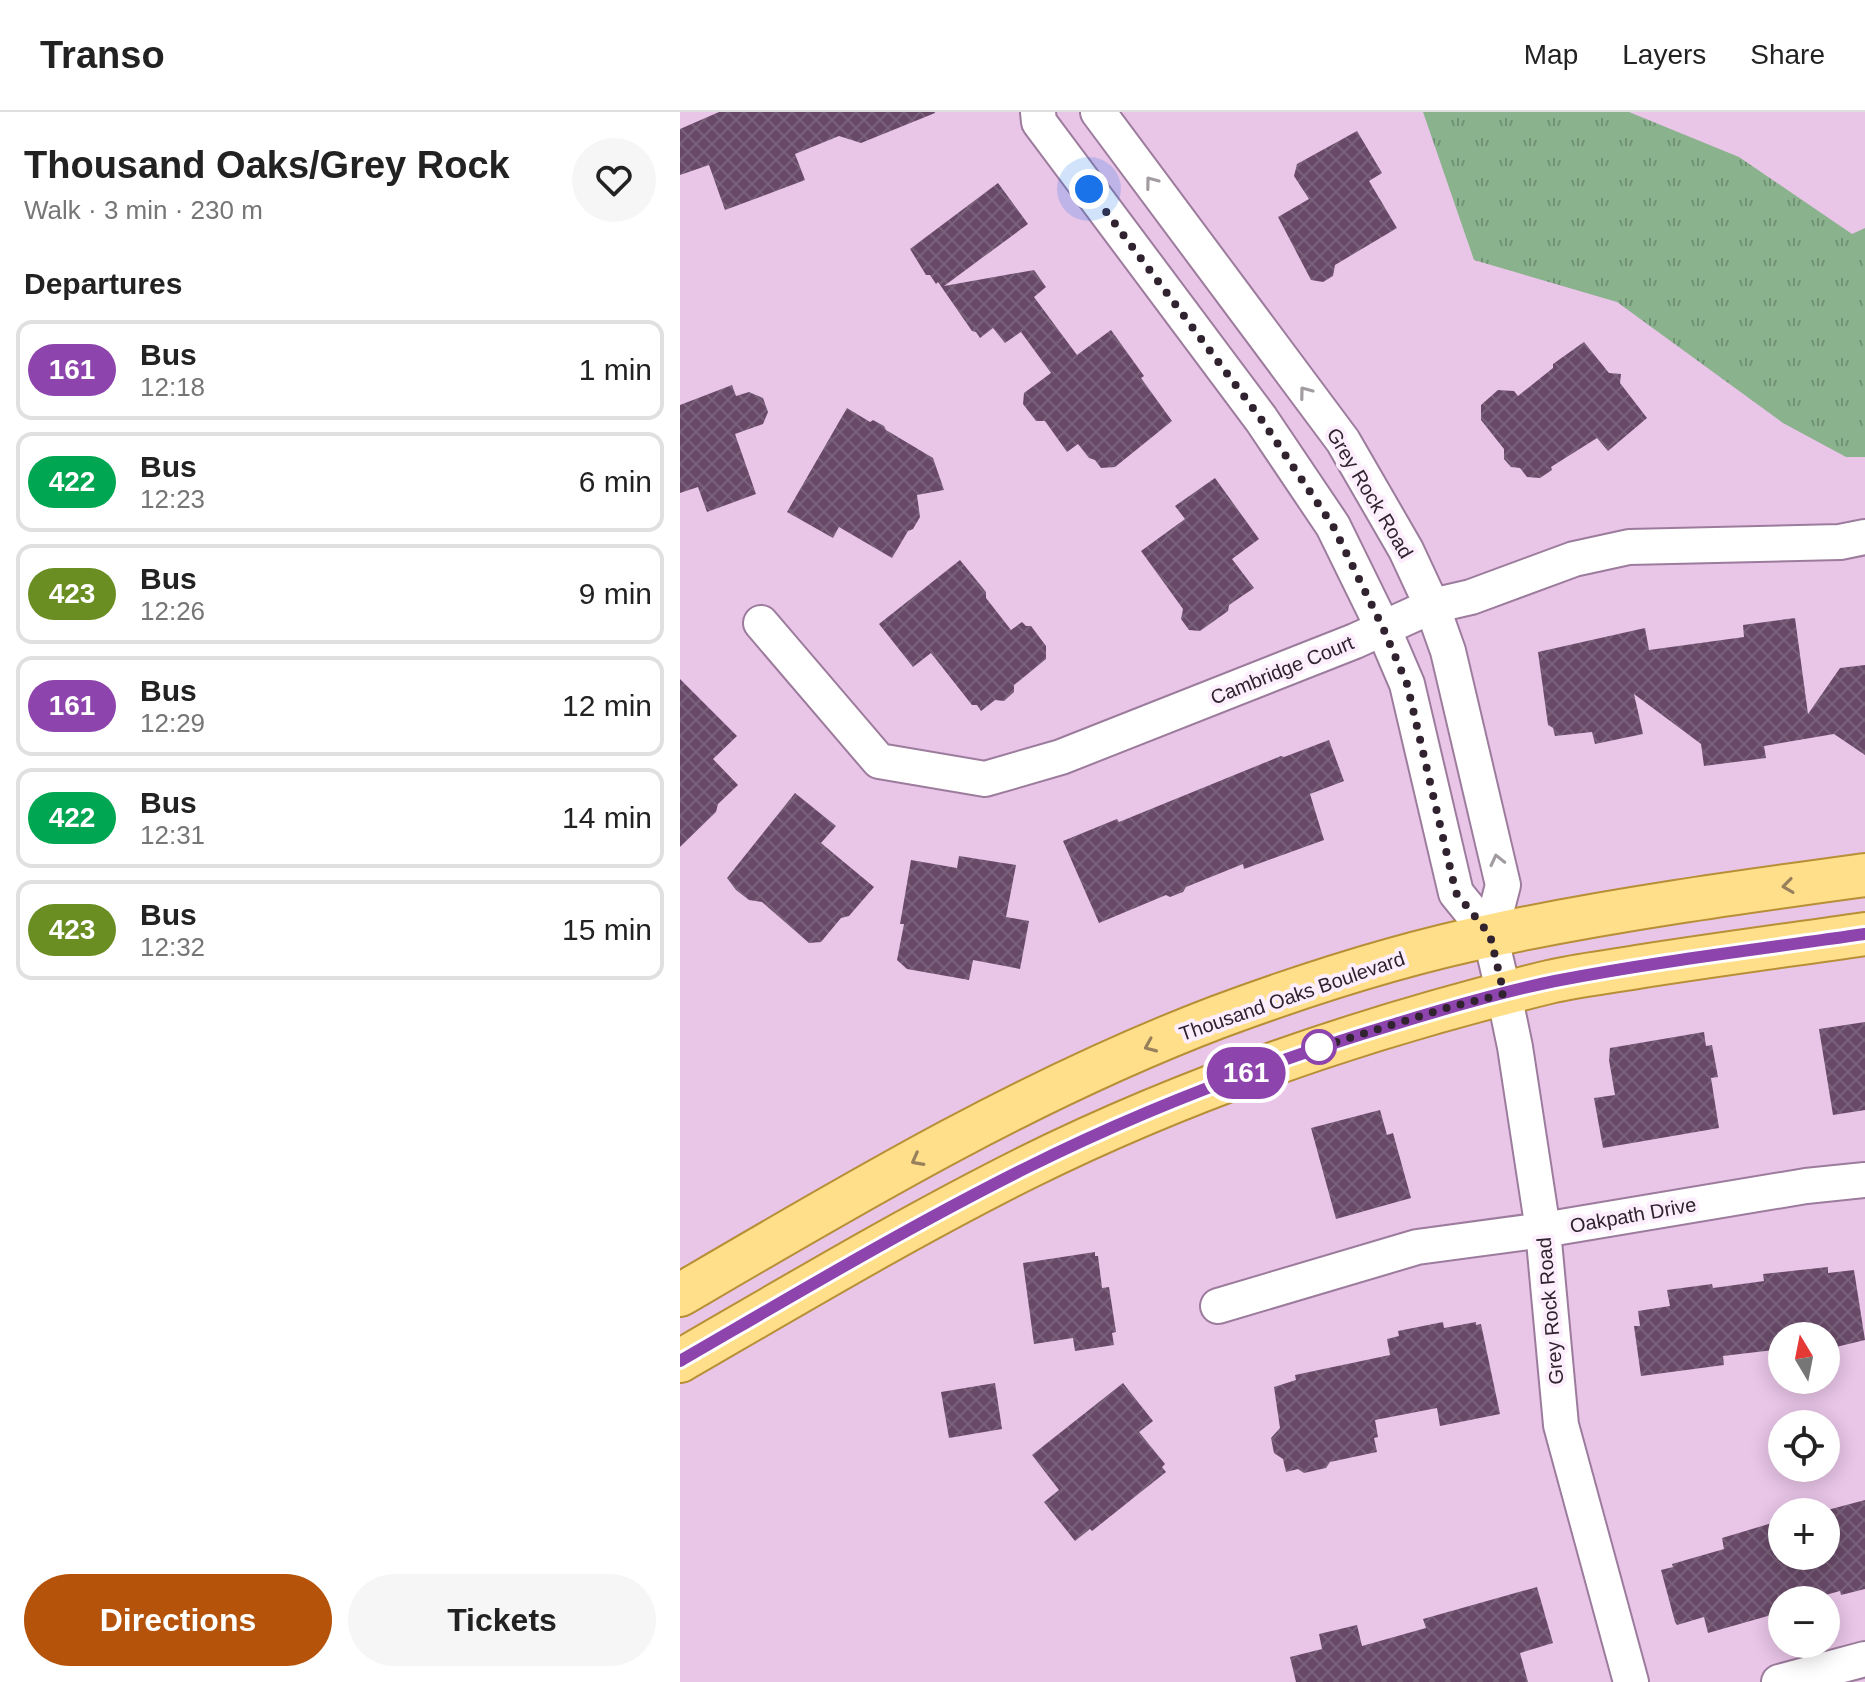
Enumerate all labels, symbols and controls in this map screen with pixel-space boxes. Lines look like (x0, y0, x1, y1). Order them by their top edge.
text: Transo (40, 34, 165, 76)
text: Map (1524, 39, 1578, 70)
text: Layers (1622, 39, 1706, 70)
text: Share (1750, 39, 1825, 70)
button: heart (572, 138, 656, 222)
text: Thousand Oaks/Grey Rock (24, 144, 510, 186)
your location (1069, 169, 1109, 209)
one-way arrow (1146, 176, 1160, 191)
text: Walk · 3 min · 230 m (24, 195, 263, 225)
text: Departures (24, 267, 182, 300)
text: Bus (140, 338, 197, 371)
text: 1 min (579, 353, 652, 386)
text: 161 (49, 354, 95, 385)
text: 12:18 (140, 372, 205, 402)
one-way arrow (1300, 386, 1314, 400)
street label: Grey Rock Road (1322, 424, 1418, 562)
text: Bus (140, 450, 197, 483)
text: 6 min (579, 465, 652, 498)
text: 422 (49, 466, 95, 497)
text: 12:23 (140, 484, 205, 514)
text: Bus (140, 562, 197, 595)
text: 9 min (579, 577, 652, 610)
text: 423 (49, 578, 95, 609)
text: 12:26 (140, 596, 205, 626)
street label: Cambridge Court (1207, 631, 1357, 709)
text: Bus (140, 674, 197, 707)
text: 12 min (562, 689, 652, 722)
text: 161 (49, 690, 95, 721)
text: 12:29 (140, 708, 205, 738)
text: Bus (140, 786, 197, 819)
text: 14 min (562, 801, 652, 834)
text: 422 (49, 802, 95, 833)
text: 12:31 (140, 820, 205, 850)
one-way arrow (1490, 853, 1507, 867)
one-way arrow (1781, 877, 1795, 894)
text: Bus (140, 898, 197, 931)
text: 15 min (562, 913, 652, 946)
text: 423 (49, 914, 95, 945)
text: 12:32 (140, 932, 205, 962)
street label: Thousand Oaks Boulevard (1176, 947, 1408, 1045)
unlabelled marker (1302, 1030, 1336, 1064)
one-way arrow (1144, 1036, 1158, 1052)
line badge: 161 (1200, 1047, 1292, 1099)
text: 161 (1223, 1057, 1269, 1088)
one-way arrow (910, 1150, 925, 1165)
street label: Oakpath Drive (1568, 1193, 1698, 1237)
street label: Grey Rock Road (1533, 1236, 1567, 1386)
north arrow (1768, 1322, 1840, 1394)
map controls (1768, 1322, 1840, 1658)
button: locate (1768, 1410, 1840, 1482)
button: + (1768, 1498, 1840, 1570)
button: Directions (24, 1574, 332, 1666)
button: Tickets (348, 1574, 656, 1666)
button: − (1768, 1586, 1840, 1658)

